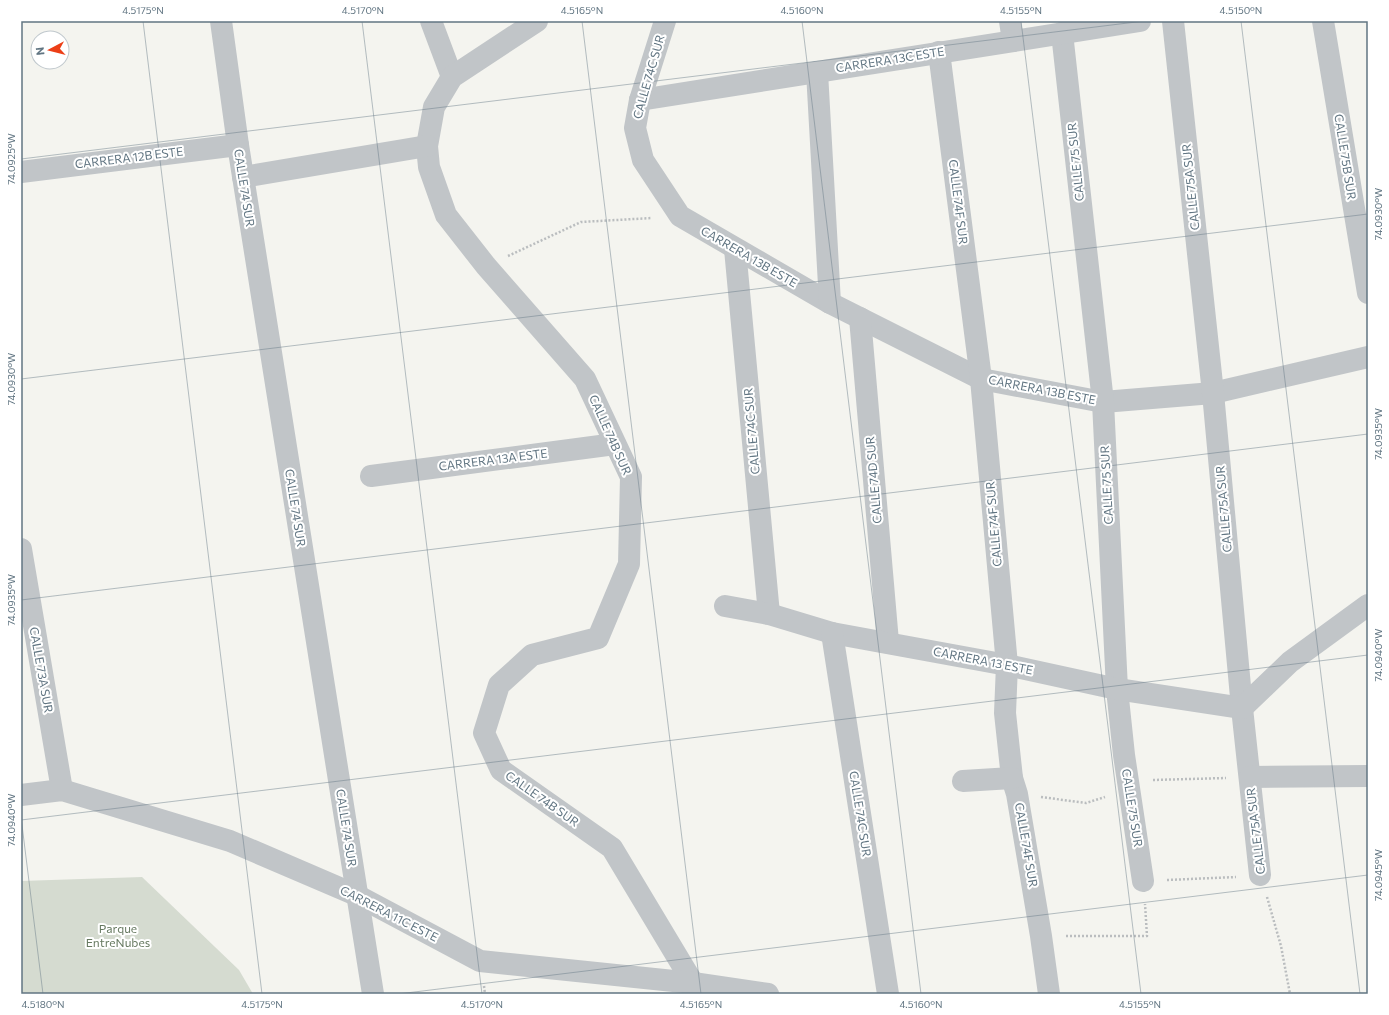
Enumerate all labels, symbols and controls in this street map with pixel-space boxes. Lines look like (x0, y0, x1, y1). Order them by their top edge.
text: 4.5175°N (122, 4, 164, 16)
text: 4.5170°N (342, 4, 384, 16)
text: 4.5165°N (561, 4, 603, 16)
text: 4.5160°N (780, 4, 824, 16)
text: 4.5155°N (1000, 4, 1042, 16)
text: 4.5150°N (1220, 4, 1262, 16)
north arrow (30, 30, 70, 70)
street label: CALLE 74C SUR (629, 33, 667, 120)
street label: CARRERA 13C ESTE (835, 44, 945, 75)
text: N (33, 46, 47, 56)
street label: CALLE 75B SUR (1332, 113, 1360, 201)
street label: CALLE 75 SUR (1064, 122, 1086, 202)
text: 74.0925°W (5, 133, 17, 185)
street label: CARRERA 12B ESTE (74, 143, 184, 171)
street label: CALLE 75A SUR (1178, 143, 1202, 231)
street label: CALLE 74 SUR (232, 148, 258, 228)
street label: CALLE 74F SUR (947, 159, 971, 245)
text: 74.0930°W (1372, 188, 1384, 240)
street label: CARRERA 13B ESTE (699, 223, 800, 289)
text: 74.0930°W (5, 353, 17, 405)
street label: CARRERA 13B ESTE (987, 372, 1097, 406)
street label: CALLE 74C SUR (740, 387, 762, 475)
street label: CALLE 74B SUR (587, 392, 635, 477)
text: 74.0935°W (1372, 408, 1384, 460)
street label: CALLE 74D SUR (862, 436, 884, 524)
street label: CARRERA 13A ESTE (438, 445, 548, 473)
street label: CALLE 75 SUR (1097, 445, 1115, 525)
street label: CALLE 75A SUR (1212, 465, 1234, 553)
street label: CALLE 74 SUR (283, 468, 309, 548)
street label: CALLE 74F SUR (982, 481, 1004, 567)
text: 74.0935°W (5, 574, 17, 626)
street label: CALLE 73A SUR (28, 626, 56, 714)
text: 74.0940°W (1372, 629, 1384, 681)
street label: CARRERA 13 ESTE (932, 643, 1034, 677)
street label: CALLE 74B SUR (503, 768, 582, 829)
street label: CALLE 75 SUR (1120, 768, 1146, 848)
street label: CALLE 74C SUR (847, 770, 875, 858)
street label: CALLE 75A SUR (1243, 787, 1267, 875)
street label: CALLE 74 SUR (334, 788, 360, 868)
text: 74.0940°W (5, 794, 17, 846)
street label: CALLE 74F SUR (1013, 802, 1041, 888)
text: 74.0945°W (1372, 849, 1384, 901)
street label: CARRERA 11C ESTE (338, 882, 441, 944)
park label: Parque EntreNubes (86, 921, 150, 949)
text: 4.5180°N (21, 998, 65, 1010)
text: 4.5175°N (241, 998, 283, 1010)
text: 4.5170°N (461, 998, 503, 1010)
text: 4.5165°N (680, 998, 722, 1010)
text: 4.5160°N (899, 998, 943, 1010)
text: 4.5155°N (1119, 998, 1161, 1010)

